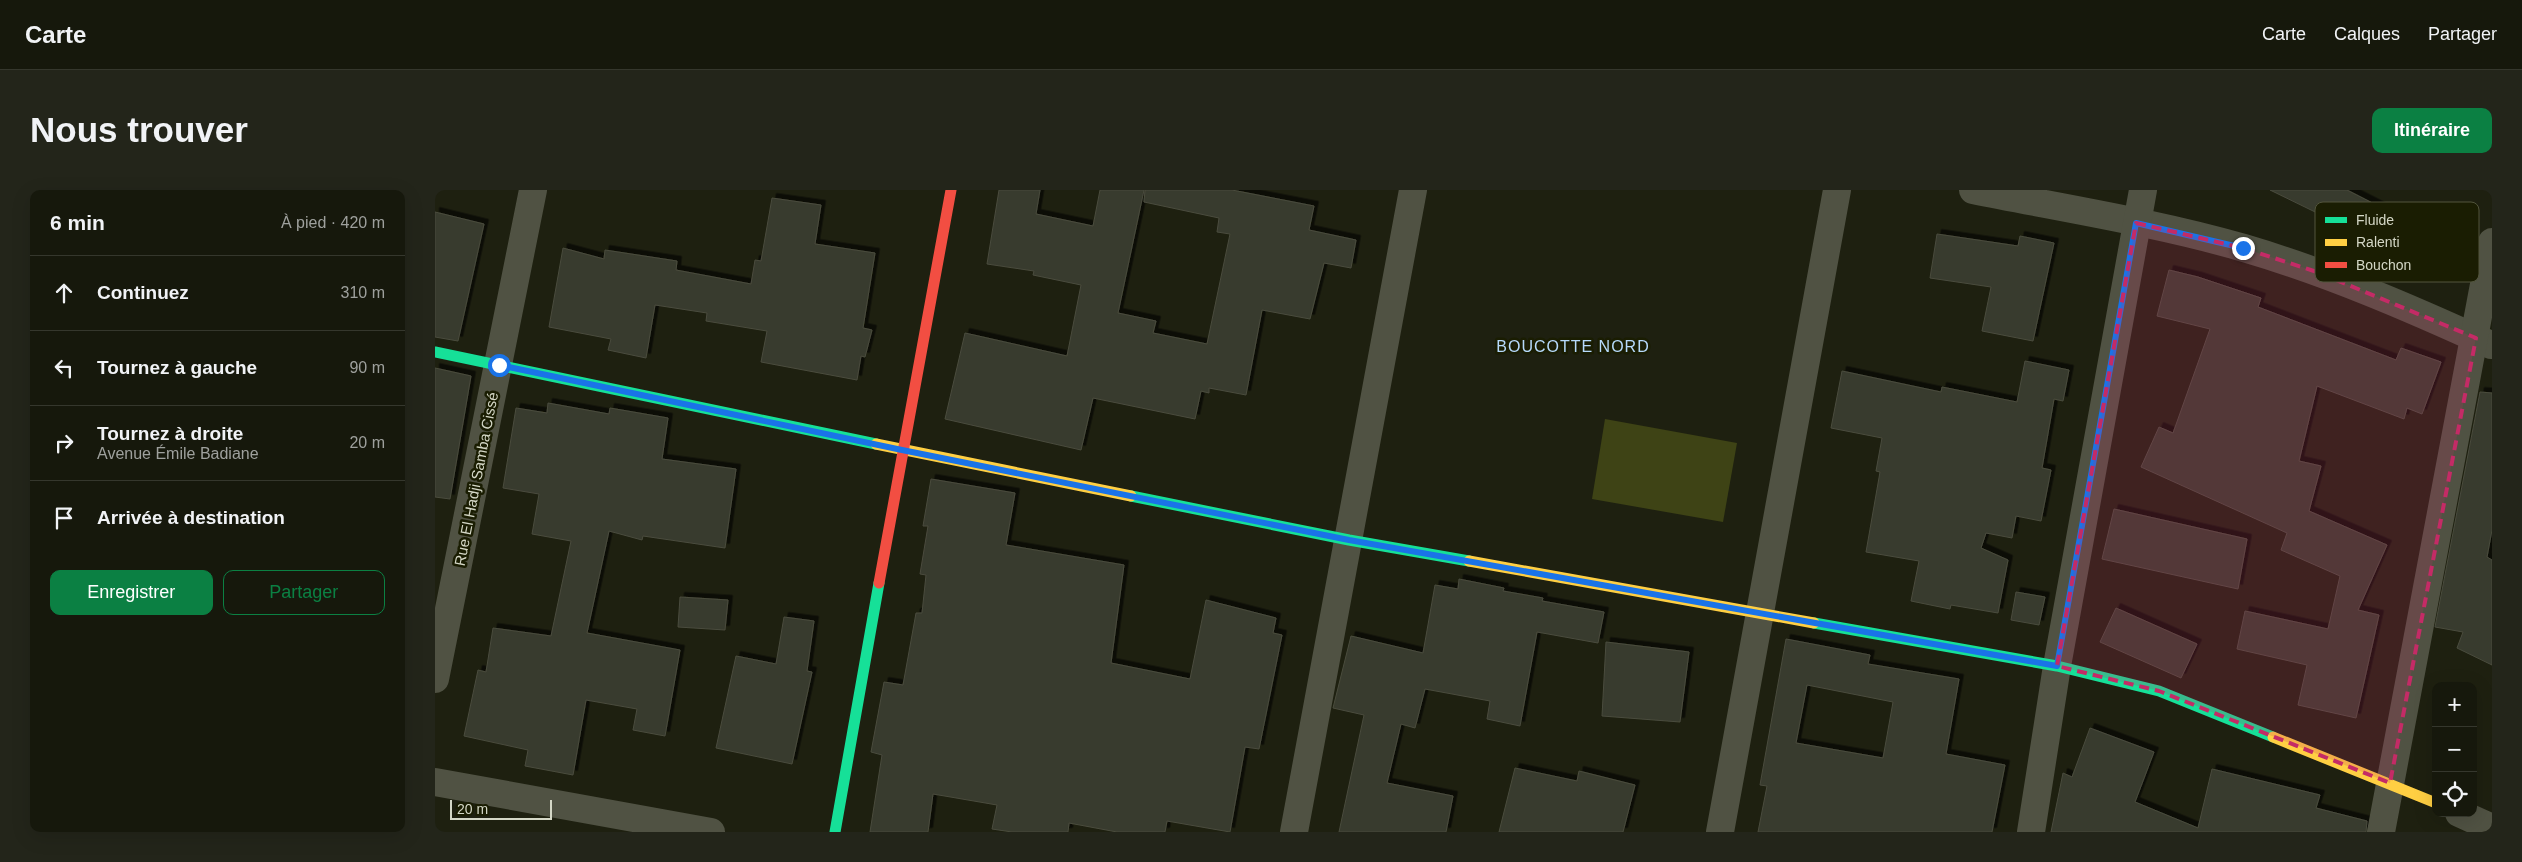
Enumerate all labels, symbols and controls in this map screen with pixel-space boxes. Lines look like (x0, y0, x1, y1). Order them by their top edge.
text: Carte (25, 21, 86, 48)
text: Carte (2262, 24, 2306, 44)
text: Calques (2334, 24, 2400, 44)
text: Partager (2428, 24, 2497, 44)
button: Itinéraire (2372, 108, 2492, 153)
text: Nous trouver (30, 110, 248, 149)
legend (2315, 202, 2479, 282)
text: 6 min (50, 211, 105, 234)
text: Fluide (2356, 212, 2394, 228)
text: À pied · 420 m (281, 214, 385, 231)
text: Ralenti (2356, 234, 2400, 250)
route end (2232, 237, 2255, 260)
text: Bouchon (2356, 257, 2411, 273)
icon: ahead (50, 279, 78, 307)
text: Continuez (97, 282, 189, 303)
text: 310 m (341, 284, 385, 301)
district label: BOUCOTTE NORD (1496, 338, 1650, 355)
icon: left (50, 354, 78, 382)
route start (488, 354, 511, 377)
text: Tournez à gauche (97, 357, 257, 378)
text: 90 m (349, 359, 385, 376)
street label: Rue El Hadji Samba Cissé (451, 391, 501, 567)
text: Tournez à droite (97, 423, 243, 444)
icon: right (50, 429, 78, 457)
text: 20 m (349, 434, 385, 451)
text: Avenue Émile Badiane (97, 445, 259, 462)
icon: arrive (50, 504, 78, 532)
text: Arrivée à destination (97, 507, 285, 528)
button: Enregistrer (50, 570, 213, 615)
button: Partager (223, 570, 385, 615)
map controls (2432, 682, 2477, 817)
button: + (2432, 682, 2477, 727)
button: − (2432, 727, 2477, 772)
button: locate (2432, 772, 2477, 817)
scale bar (450, 797, 553, 820)
text: 20 m (457, 801, 488, 817)

